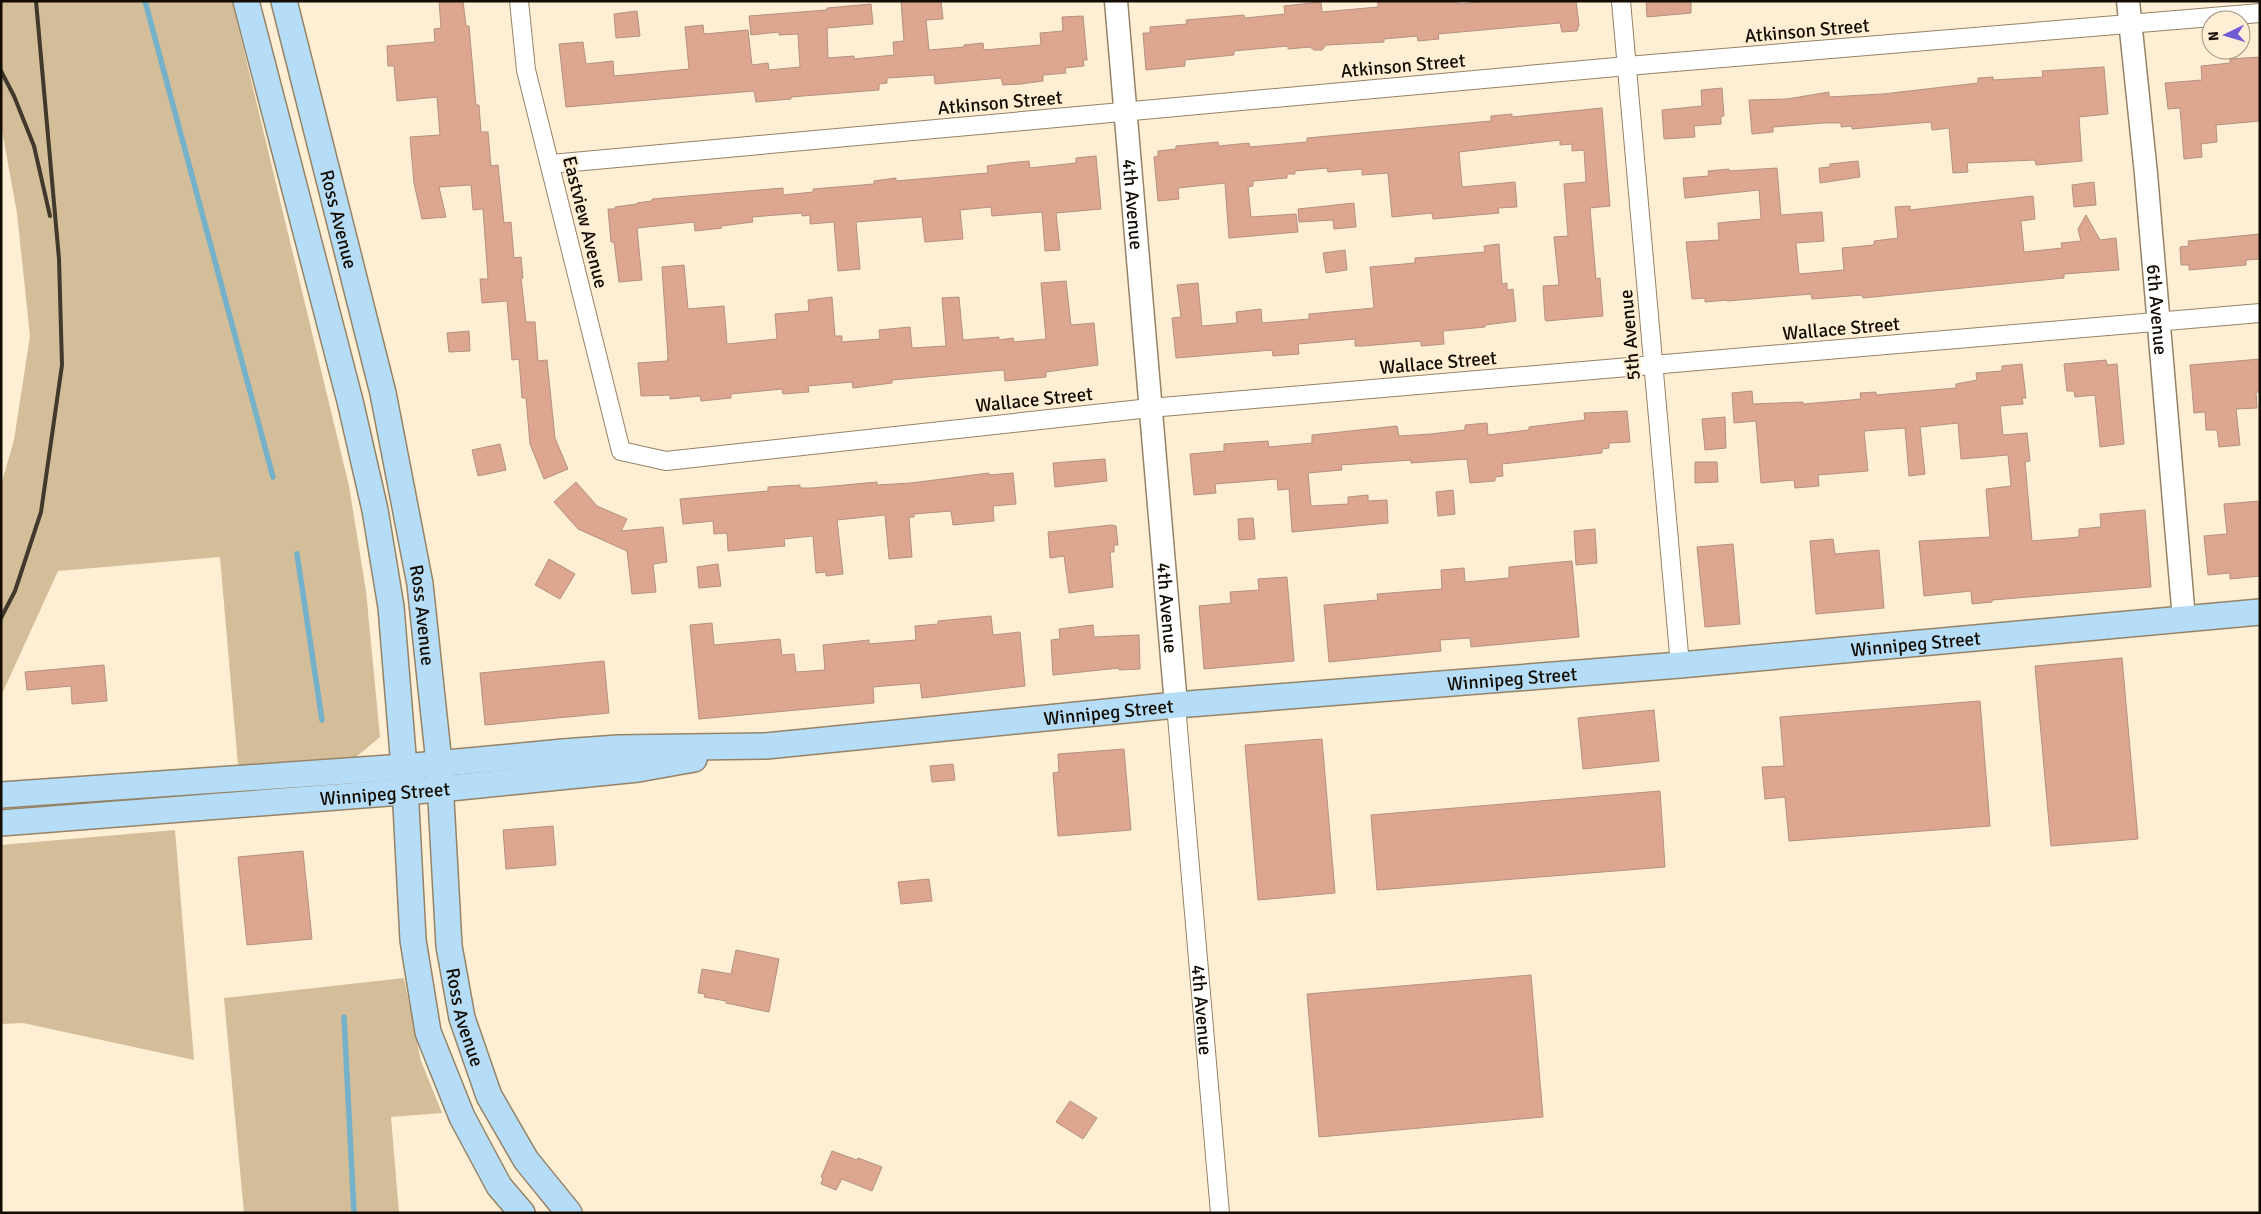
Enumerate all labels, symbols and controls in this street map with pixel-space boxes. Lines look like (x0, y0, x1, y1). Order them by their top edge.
north arrow (2201, 10, 2251, 60)
street label: Atkinson Street (1744, 14, 1871, 48)
text: N (2205, 30, 2222, 42)
street label: Atkinson Street (1340, 49, 1467, 83)
street label: Atkinson Street (937, 86, 1064, 120)
street label: Eastview Avenue (557, 154, 613, 291)
street label: 4th Avenue (1117, 158, 1148, 251)
street label: Ross Avenue (314, 167, 362, 271)
street label: 6th Avenue (2141, 263, 2172, 356)
street label: 5th Avenue (1614, 289, 1646, 381)
street label: Wallace Street (1781, 312, 1901, 346)
street label: Wallace Street (1378, 346, 1498, 380)
street label: Wallace Street (974, 382, 1094, 418)
street label: 4th Avenue (1151, 562, 1183, 654)
street label: Ross Avenue (404, 563, 440, 667)
street label: Winnipeg Street (1850, 627, 1982, 662)
street label: Winnipeg Street (1446, 662, 1579, 696)
street label: Winnipeg Street (1042, 694, 1175, 731)
street label: Winnipeg Street (319, 777, 452, 811)
street label: 4th Avenue (1186, 964, 1217, 1056)
street label: Ross Avenue (440, 966, 489, 1070)

